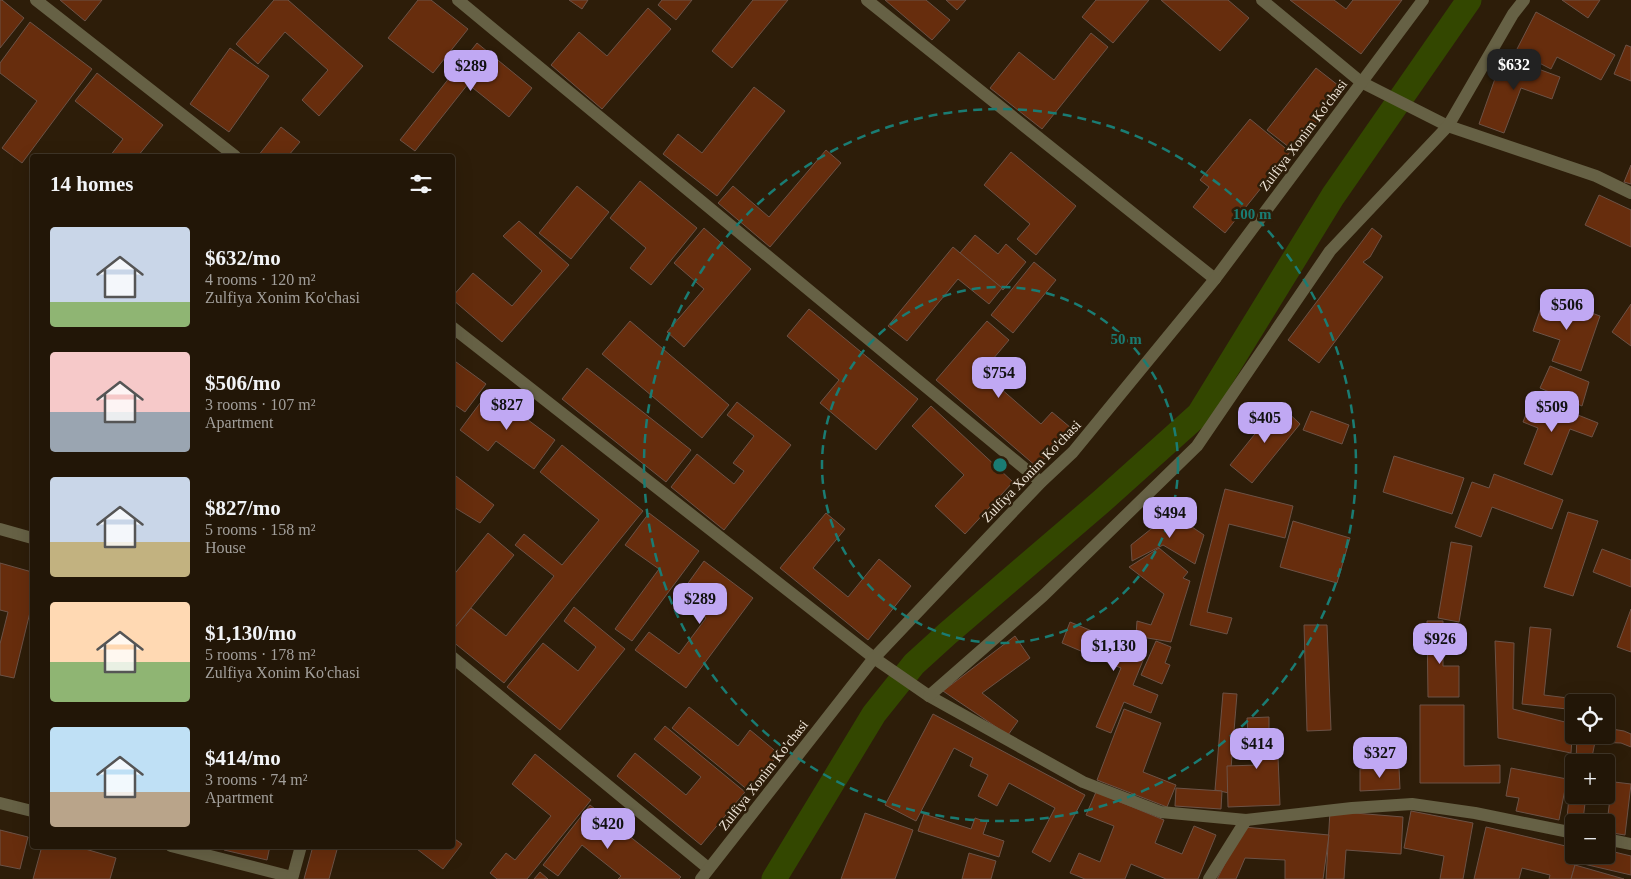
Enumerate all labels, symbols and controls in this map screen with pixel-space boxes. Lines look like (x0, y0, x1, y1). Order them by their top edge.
pin: $632 (1484, 48, 1544, 91)
pin: $289 (441, 49, 501, 92)
text: $632 (1498, 56, 1530, 73)
text: $289 (455, 57, 487, 74)
street label: Zulfiya Xonim Ko'chasi (1257, 77, 1350, 194)
icon: filters (407, 170, 435, 198)
text: 14 homes (50, 172, 133, 196)
text: 100 m (1233, 206, 1272, 222)
text: $632/mo (205, 246, 281, 270)
icon: home (90, 247, 150, 307)
text: 4 rooms · 120 m² (205, 271, 316, 288)
pin: $506 (1537, 288, 1597, 331)
text: Zulfiya Xonim Ko'chasi (205, 289, 360, 306)
text: $506 (1551, 296, 1583, 313)
text: 50 m (1110, 331, 1142, 347)
pin: $754 (969, 356, 1029, 399)
text: $754 (983, 364, 1015, 381)
text: $506/mo (205, 371, 281, 395)
icon: home (90, 372, 150, 432)
pin: $827 (477, 388, 537, 431)
pin: $509 (1522, 390, 1582, 433)
text: 3 rooms · 107 m² (205, 396, 316, 413)
text: $827 (491, 396, 523, 413)
text: $509 (1536, 398, 1568, 415)
pin: $405 (1235, 402, 1295, 444)
text: $405 (1249, 409, 1281, 426)
text: Apartment (205, 414, 273, 431)
street label: Zulfiya Xonim Ko'chasi (979, 417, 1084, 525)
centre of rings (991, 456, 1009, 474)
text: $827/mo (205, 496, 281, 520)
pin: $494 (1140, 496, 1200, 539)
icon: home (90, 497, 150, 557)
text: $494 (1154, 504, 1186, 521)
text: 5 rooms · 158 m² (205, 521, 316, 538)
text: House (205, 539, 246, 556)
pin: $289 (670, 582, 730, 625)
text: $289 (684, 590, 716, 607)
text: $1,130/mo (205, 621, 297, 645)
icon: home (90, 622, 150, 682)
pin: $926 (1410, 622, 1470, 665)
pin: $1,130 (1073, 630, 1155, 672)
text: $926 (1424, 630, 1456, 647)
text: $1,130 (1092, 637, 1136, 654)
text: 5 rooms · 178 m² (205, 646, 316, 663)
text: Zulfiya Xonim Ko'chasi (205, 664, 360, 681)
map controls (1565, 694, 1615, 864)
button: locate (1565, 694, 1615, 744)
street label: Zulfiya Xonim Ko'chasi (716, 717, 811, 833)
pin: $414 (1227, 728, 1287, 770)
text: $414 (1241, 735, 1273, 752)
pin: $327 (1350, 736, 1410, 779)
text: $327 (1364, 744, 1396, 761)
text: $414/mo (205, 746, 281, 770)
icon: home (90, 747, 150, 807)
button: + (1565, 754, 1615, 804)
text: 3 rooms · 74 m² (205, 771, 308, 788)
text: Apartment (205, 789, 273, 806)
pin: $420 (578, 808, 638, 850)
button: − (1565, 814, 1615, 864)
text: $420 (592, 815, 624, 832)

